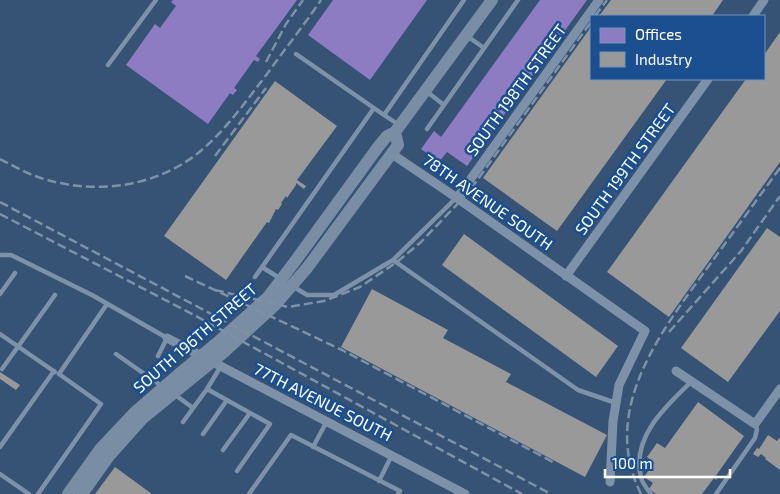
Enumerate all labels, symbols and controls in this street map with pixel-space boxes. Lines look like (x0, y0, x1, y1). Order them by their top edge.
legend (590, 15, 765, 80)
street label: SOUTH 198TH STREET (461, 20, 570, 159)
text: Offices (635, 25, 682, 43)
text: Industry (635, 50, 692, 68)
street label: SOUTH 199TH STREET (571, 99, 679, 238)
street label: 78TH AVENUE SOUTH (420, 150, 557, 254)
street label: SOUTH 196TH STREET (129, 279, 260, 396)
street label: 77TH AVENUE SOUTH (251, 358, 395, 445)
scale bar (605, 446, 730, 478)
text: 100 m (612, 454, 653, 472)

